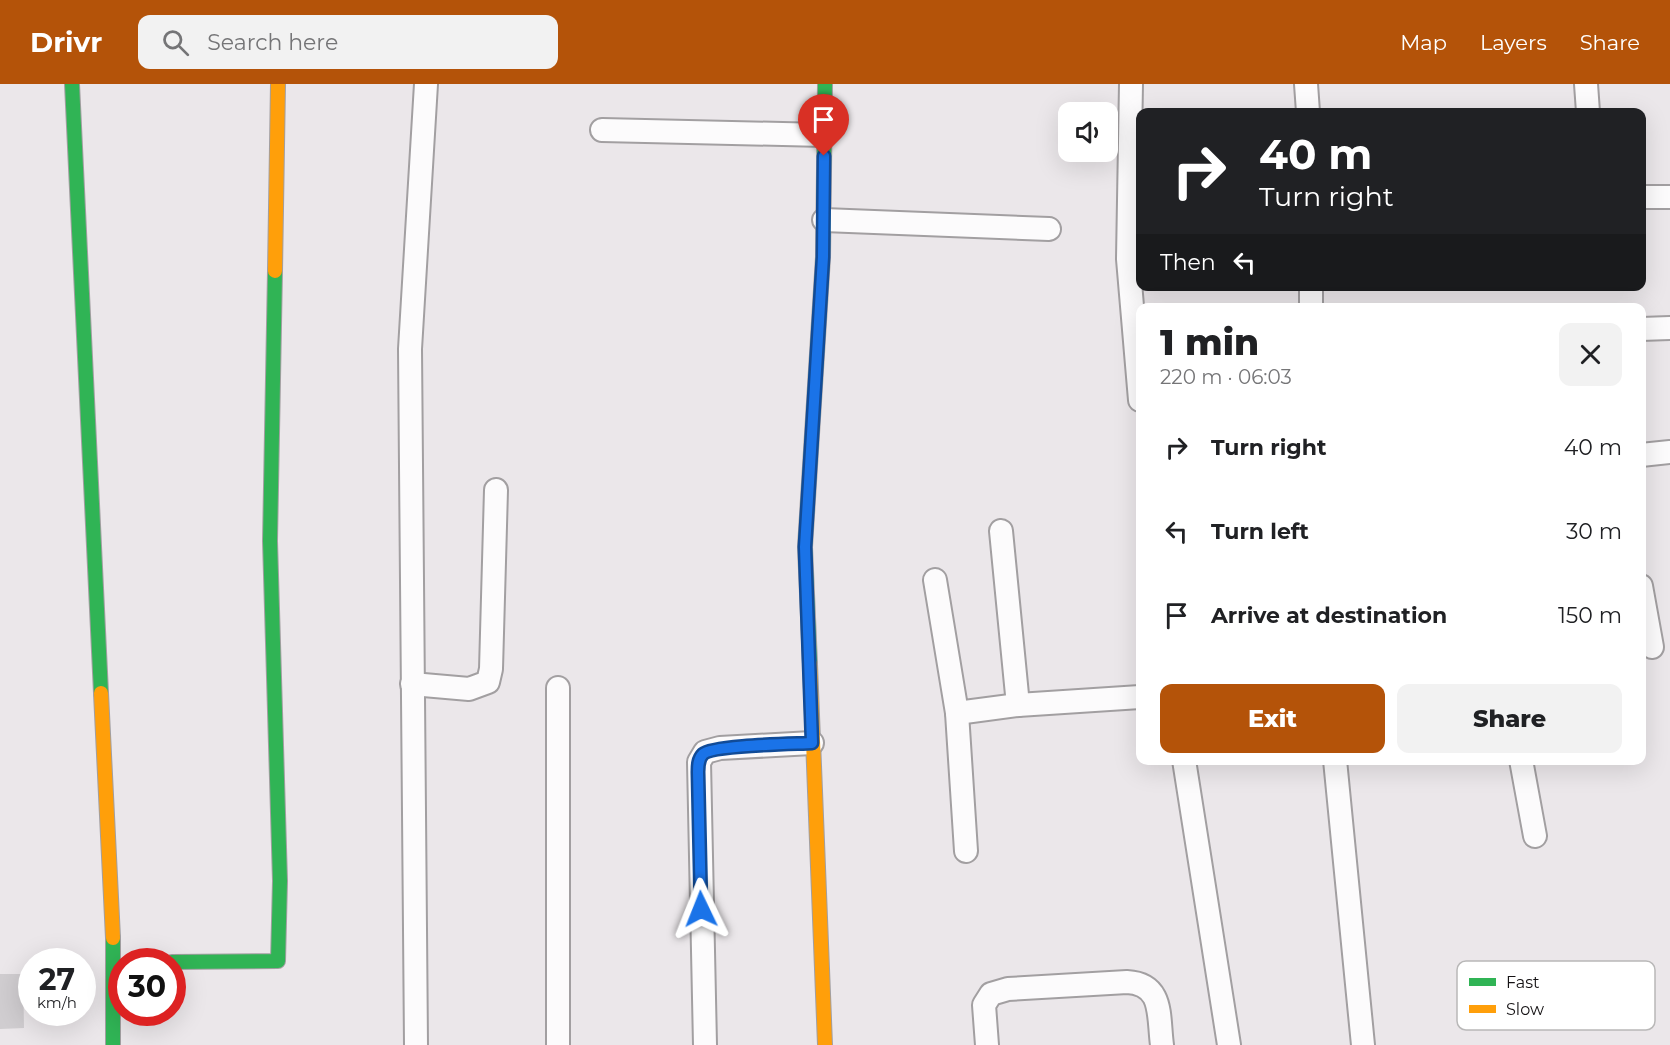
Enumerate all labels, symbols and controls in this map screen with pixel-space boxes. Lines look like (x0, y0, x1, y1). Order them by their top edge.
search box (138, 15, 558, 69)
text: Drivr (30, 25, 102, 59)
icon: search (159, 26, 192, 59)
text: Search here (207, 29, 338, 56)
text: Map (1400, 30, 1447, 55)
text: Layers (1480, 30, 1547, 55)
text: Share (1580, 30, 1640, 55)
pin (798, 94, 849, 156)
map controls (1058, 102, 1118, 162)
button: sound (1058, 102, 1118, 162)
icon: arrive (807, 103, 840, 136)
text: 40 m (1259, 128, 1372, 180)
icon: right (1160, 132, 1238, 210)
text: Turn right (1259, 180, 1394, 213)
icon: left (1228, 246, 1261, 279)
text: Then (1160, 249, 1216, 276)
text: 1 min (1160, 320, 1259, 364)
button: close (1559, 323, 1622, 386)
text: 220 m · 06:03 (1160, 365, 1292, 389)
icon: right (1160, 431, 1193, 464)
text: Turn right (1211, 434, 1326, 461)
text: 40 m (1564, 434, 1622, 461)
icon: left (1160, 515, 1193, 548)
text: Turn left (1211, 518, 1309, 545)
text: 30 m (1566, 518, 1622, 545)
icon: arrive (1160, 599, 1193, 632)
text: Arrive at destination (1211, 602, 1447, 629)
text: 150 m (1558, 602, 1622, 629)
button: Exit (1160, 684, 1385, 753)
button: Share (1397, 684, 1622, 753)
position arrow (669, 877, 733, 941)
speed limit sign: 30 (108, 948, 186, 1026)
text: 27 (39, 961, 75, 998)
legend (1457, 961, 1655, 1030)
text: Fast (1506, 973, 1540, 992)
text: km/h (37, 993, 77, 1012)
text: Slow (1506, 1000, 1544, 1019)

